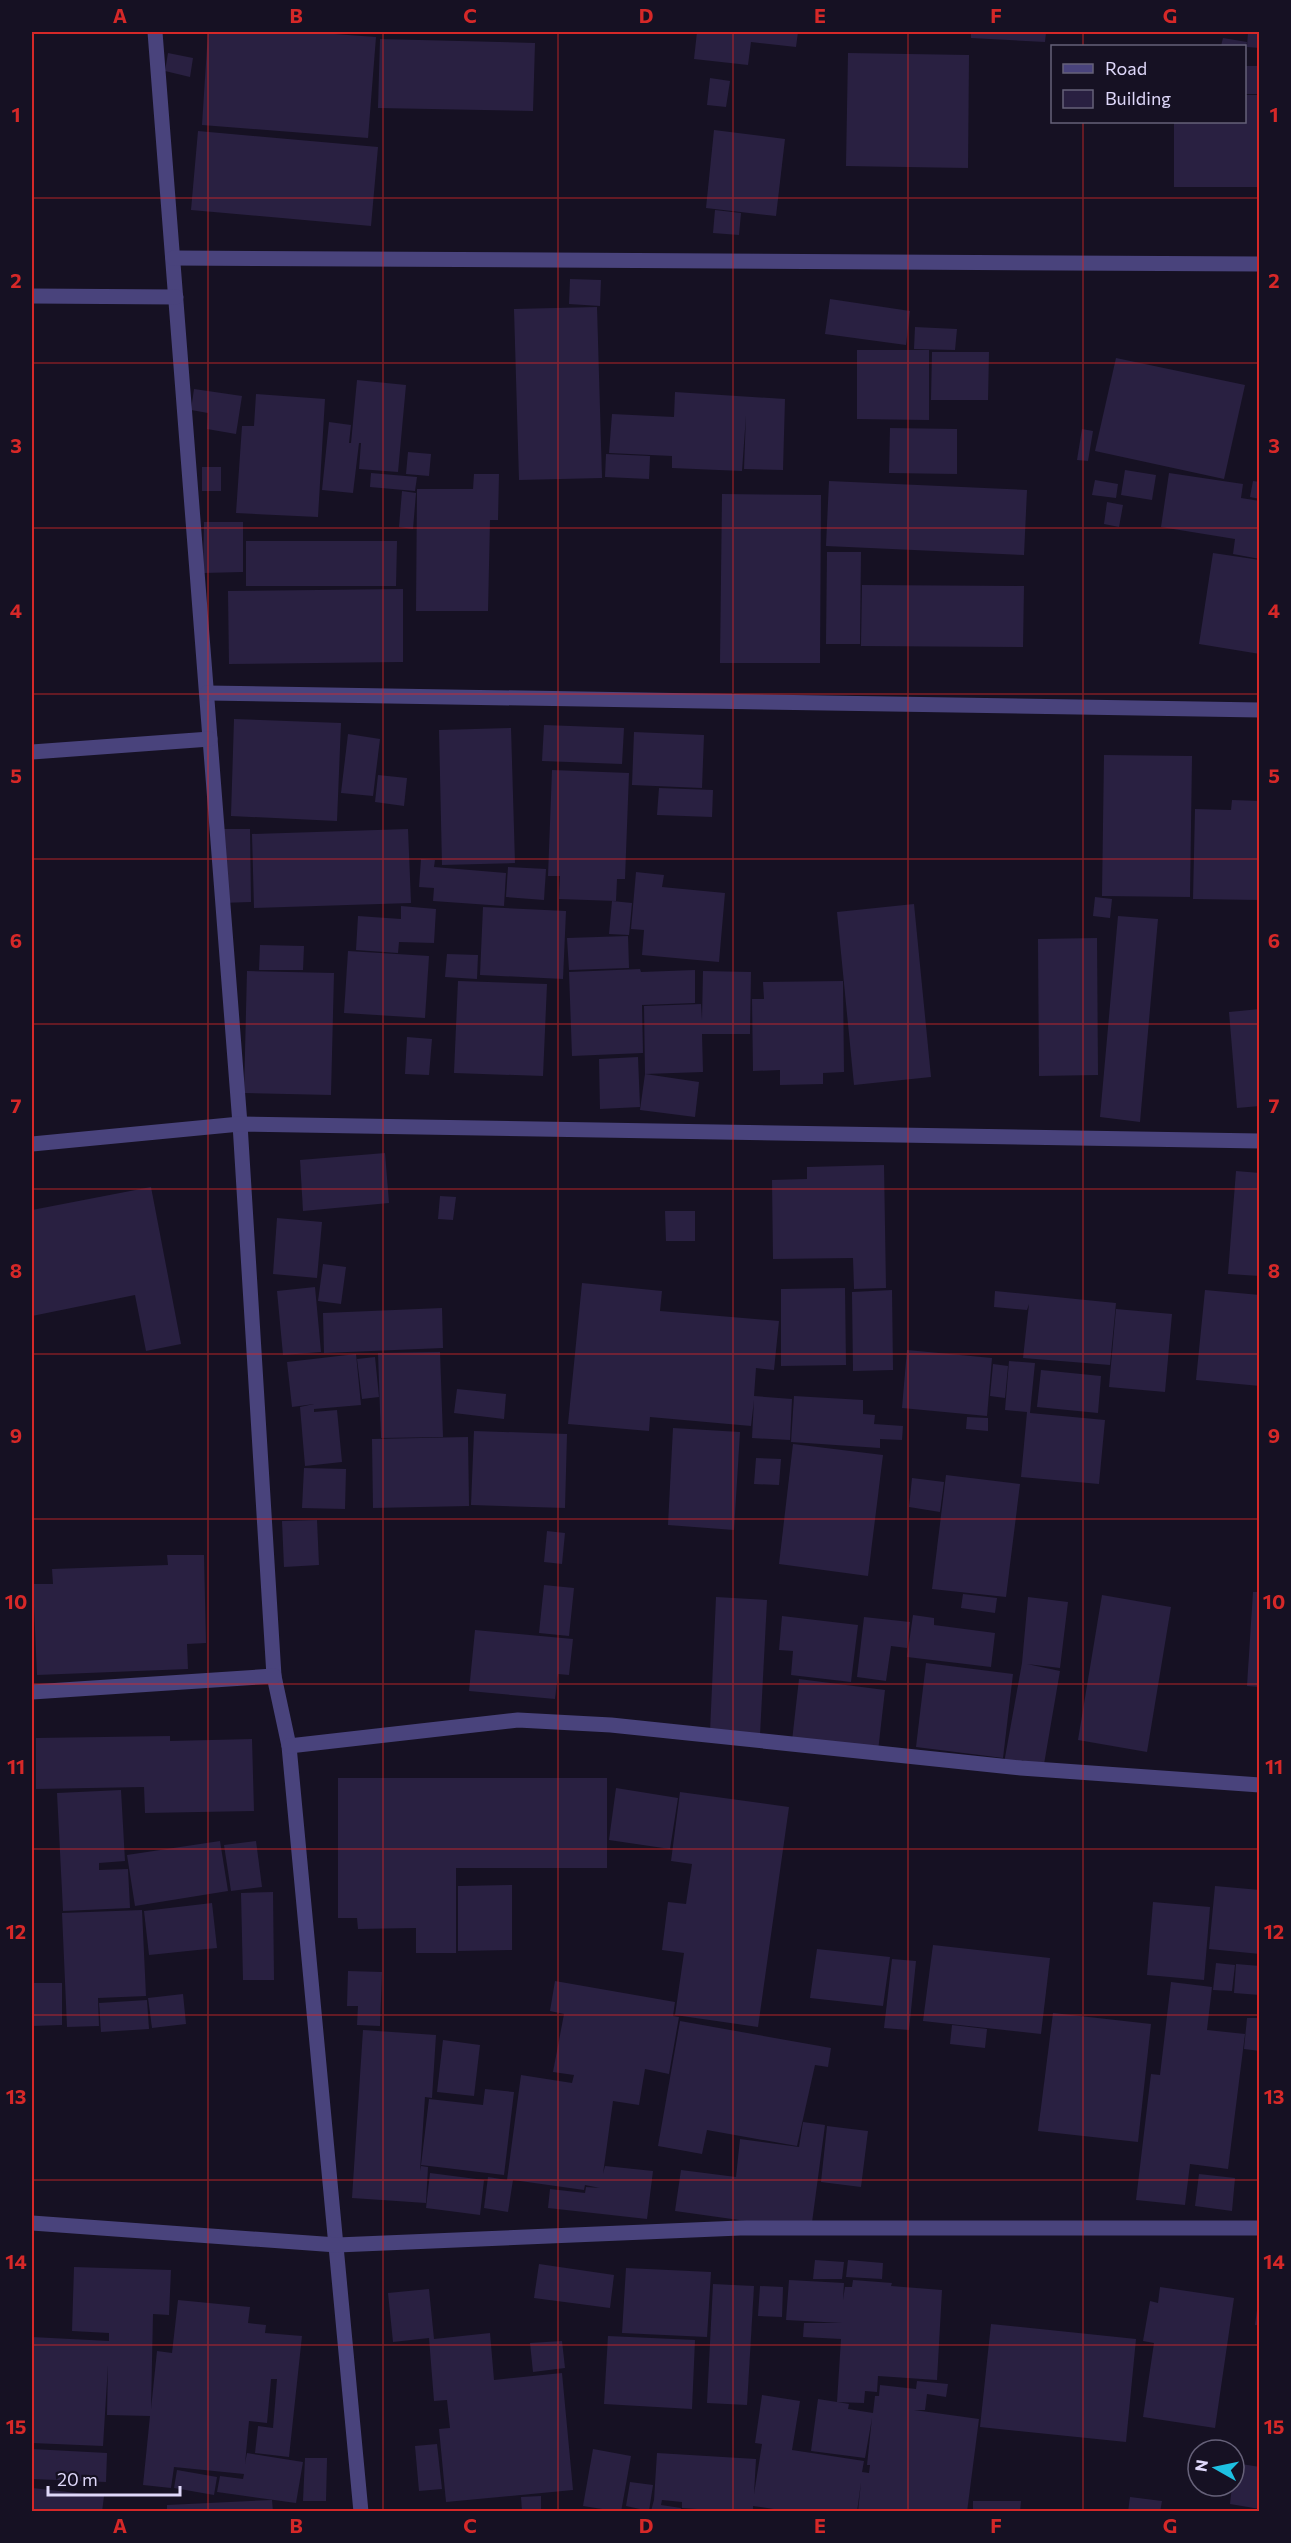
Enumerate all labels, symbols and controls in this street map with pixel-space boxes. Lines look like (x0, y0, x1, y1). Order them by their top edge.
text: A (113, 3, 127, 27)
text: B (289, 3, 303, 27)
text: C (463, 3, 477, 27)
text: D (639, 3, 653, 27)
text: E (814, 3, 826, 27)
text: F (990, 3, 1002, 27)
text: G (1163, 3, 1177, 27)
legend (1051, 45, 1246, 123)
text: Road (1105, 57, 1147, 79)
text: Building (1105, 87, 1171, 109)
text: 1 (11, 102, 21, 126)
text: 1 (1269, 102, 1279, 126)
text: 2 (10, 268, 22, 292)
text: 2 (1268, 268, 1280, 292)
text: 3 (10, 433, 22, 457)
text: 3 (1268, 433, 1280, 457)
text: 4 (10, 598, 22, 622)
text: 4 (1268, 598, 1280, 622)
text: 5 (10, 763, 22, 787)
text: 5 (1268, 763, 1280, 787)
text: 6 (10, 928, 22, 952)
text: 6 (1268, 928, 1280, 952)
text: 7 (11, 1093, 22, 1117)
text: 7 (1269, 1093, 1280, 1117)
text: 8 (10, 1258, 22, 1282)
text: 8 (1268, 1258, 1280, 1282)
text: 9 (10, 1423, 22, 1447)
text: 9 (1268, 1423, 1280, 1447)
text: 10 (5, 1589, 27, 1613)
text: 10 (1263, 1589, 1285, 1613)
text: 11 (7, 1754, 25, 1778)
text: 11 (1265, 1754, 1283, 1778)
text: 12 (6, 1919, 26, 1943)
text: 12 (1264, 1919, 1284, 1943)
text: 13 (6, 2084, 26, 2108)
text: 13 (1264, 2084, 1284, 2108)
text: 14 (5, 2249, 27, 2273)
text: 14 (1263, 2249, 1285, 2273)
text: 15 (6, 2414, 26, 2438)
text: 15 (1264, 2414, 1284, 2438)
north arrow (1186, 2438, 1246, 2498)
text: N (1190, 2458, 1211, 2473)
scale bar (48, 2459, 180, 2497)
text: 20 m (57, 2468, 98, 2490)
text: A (113, 2513, 127, 2537)
text: B (289, 2513, 303, 2537)
text: C (463, 2513, 477, 2537)
text: D (639, 2513, 653, 2537)
text: E (814, 2513, 826, 2537)
text: F (990, 2513, 1002, 2537)
text: G (1163, 2513, 1177, 2537)

